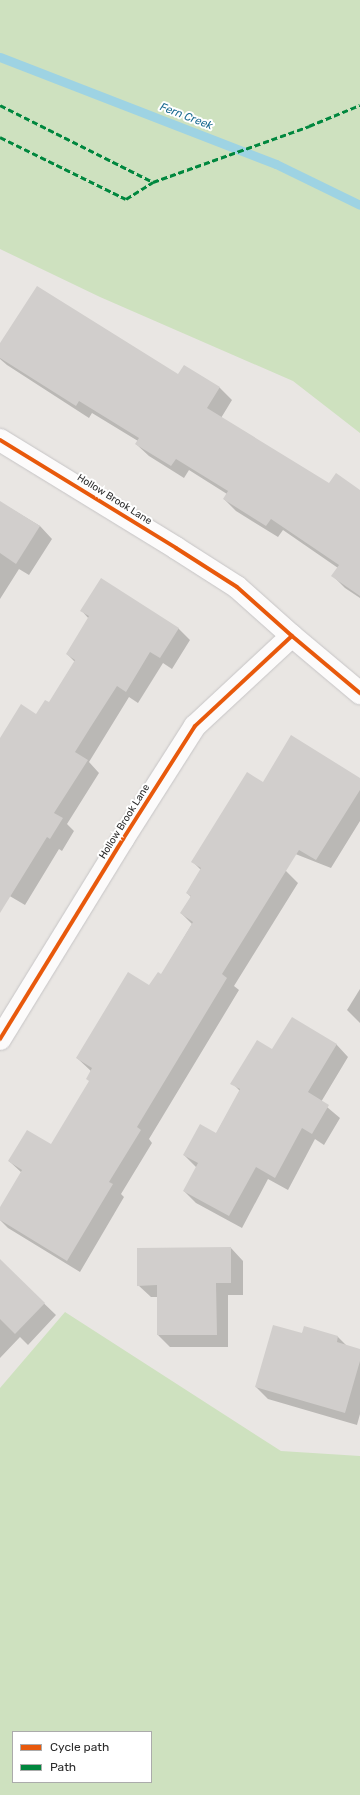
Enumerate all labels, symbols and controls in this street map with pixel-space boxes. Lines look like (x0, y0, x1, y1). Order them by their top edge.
water label: Fern Creek (158, 101, 214, 133)
street label: Hollow Brook Lane (74, 472, 154, 528)
street label: Hollow Brook Lane (97, 782, 153, 862)
legend (12, 1731, 152, 1783)
text: Cycle path (50, 1740, 109, 1754)
text: Path (50, 1760, 76, 1774)

